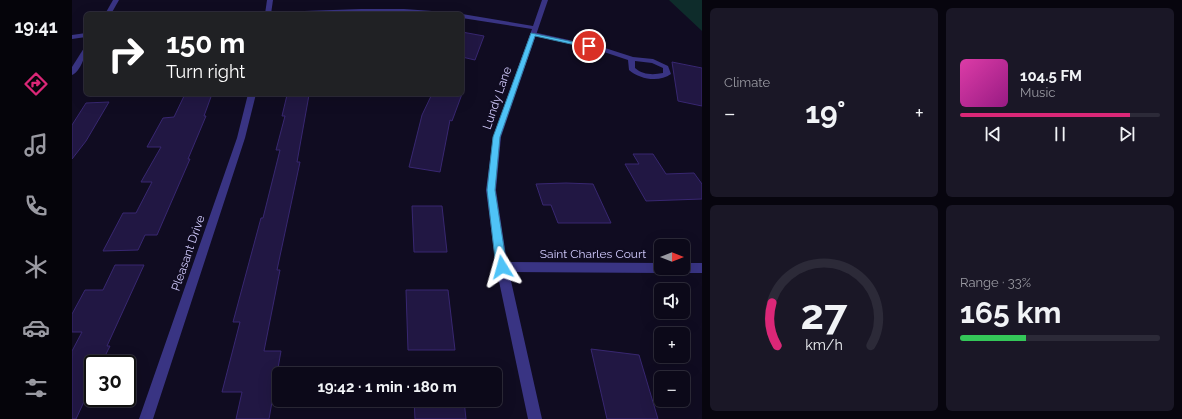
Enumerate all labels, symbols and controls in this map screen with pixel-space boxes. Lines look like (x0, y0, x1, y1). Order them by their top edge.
text: 19:41 (14, 16, 58, 37)
text: 150 m (166, 27, 245, 60)
icon: right (100, 28, 152, 80)
pin (572, 29, 606, 63)
icon: arrive (578, 35, 600, 57)
text: Turn right (166, 61, 245, 82)
street label: Lundy Lane (480, 65, 514, 131)
text: 104.5 FM (1020, 67, 1082, 85)
icon: directions (22, 70, 50, 98)
text: Climate (724, 75, 770, 90)
text: Music (1020, 85, 1055, 100)
text: 19° (805, 95, 845, 130)
text: − (724, 100, 736, 126)
text: + (915, 100, 924, 126)
icon: previous (982, 123, 1004, 145)
icon: pause (1049, 123, 1071, 145)
icon: next (1116, 123, 1138, 145)
icon: music (22, 131, 50, 159)
icon: phone (22, 192, 50, 220)
street label: Pleasant Drive (168, 213, 208, 293)
north arrow (654, 239, 690, 275)
map controls (654, 239, 690, 407)
position arrow (481, 246, 523, 288)
street label: Saint Charles Court (540, 247, 646, 261)
icon: climate (22, 253, 50, 281)
text: Range · 33% (960, 275, 1031, 290)
button: sound (654, 283, 690, 319)
text: 27 (801, 290, 848, 339)
text: 165 km (960, 295, 1062, 330)
icon: car (22, 314, 50, 342)
button: + (654, 327, 690, 363)
text: km/h (805, 336, 843, 352)
speed limit sign: 30 (84, 355, 136, 407)
button: − (654, 371, 690, 407)
icon: filters (22, 374, 50, 402)
text: 19:42 · 1 min · 180 m (317, 378, 457, 396)

